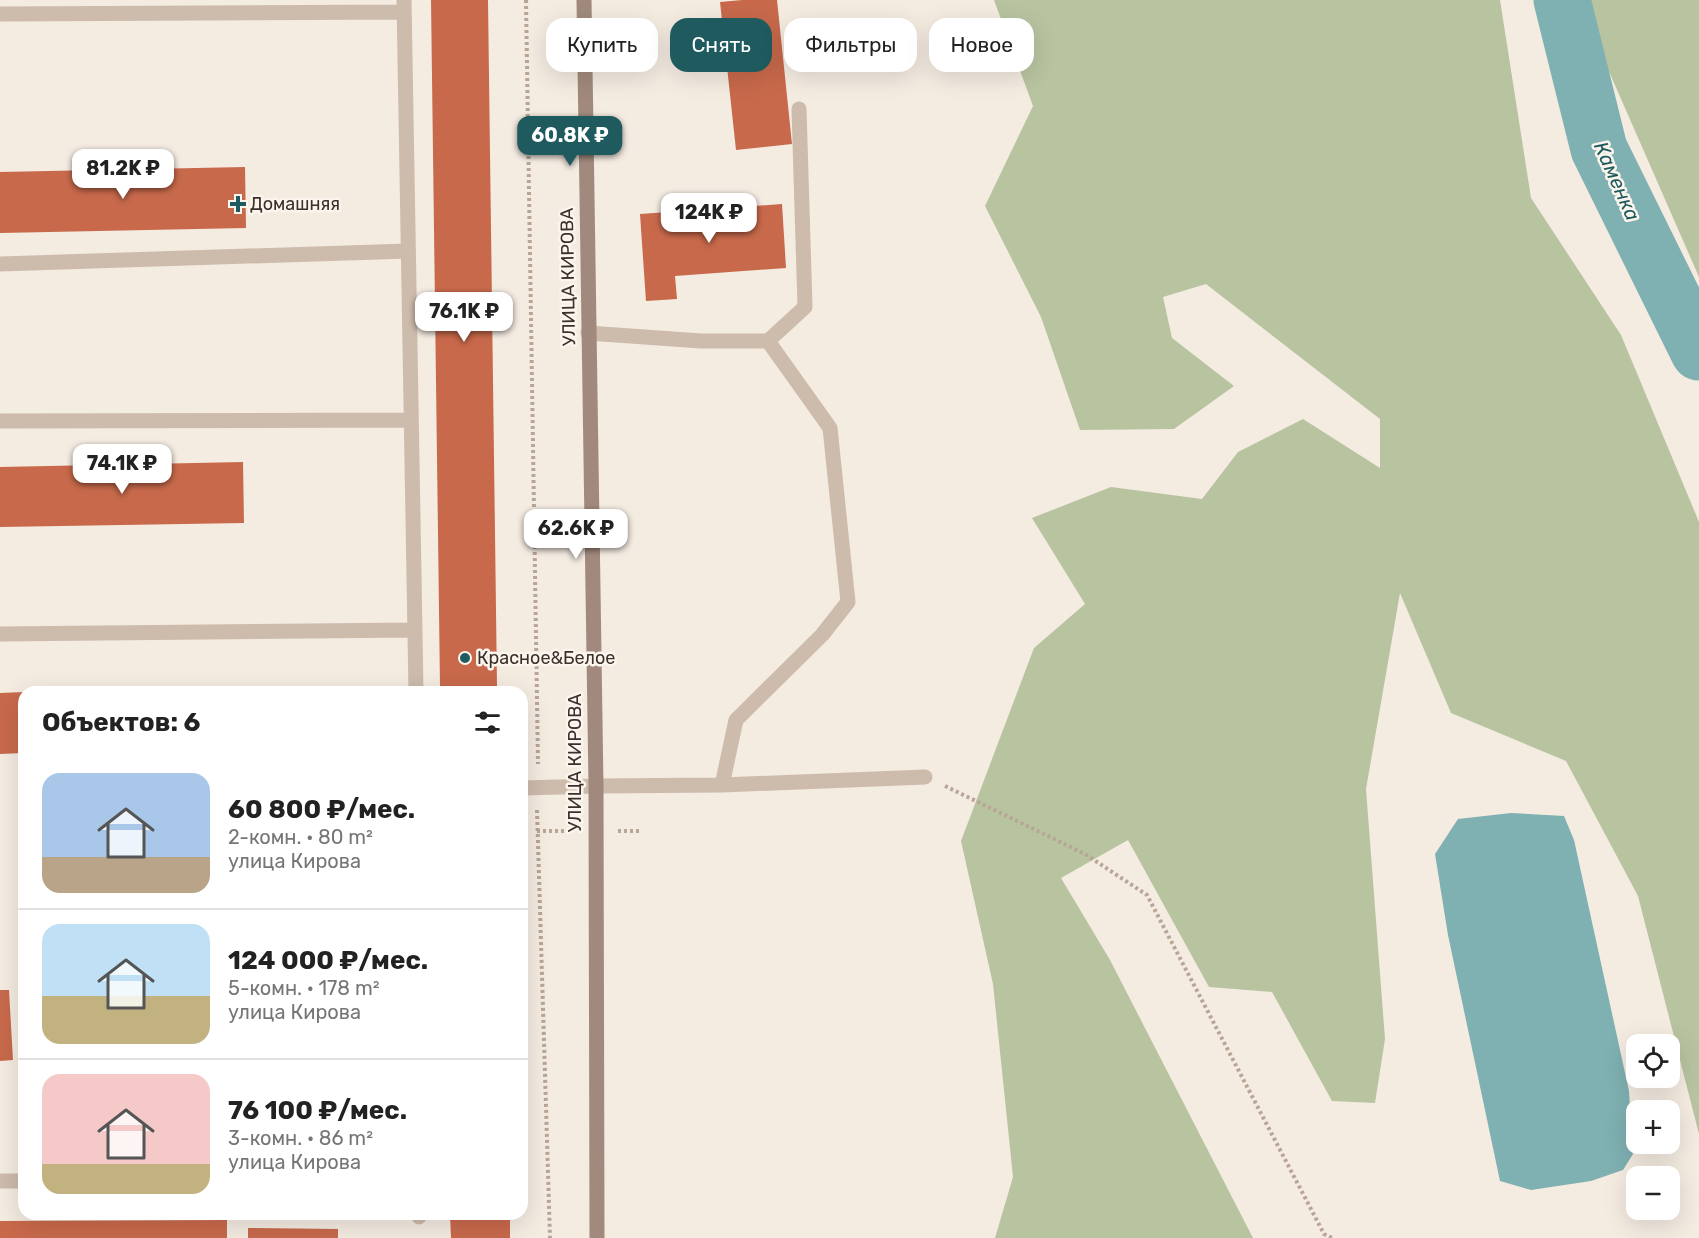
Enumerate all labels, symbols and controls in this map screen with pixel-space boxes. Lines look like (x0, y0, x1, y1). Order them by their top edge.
chip: Купить (546, 18, 658, 72)
chip: Снять (670, 18, 772, 72)
chip: Фильтры (784, 18, 917, 72)
chip: Новое (929, 18, 1034, 72)
pin: 60.8K ₽ (515, 116, 625, 167)
text: 60.8K ₽ (531, 123, 609, 147)
water label: Каменка (1589, 138, 1645, 225)
pin: 81.2K ₽ (68, 149, 178, 200)
text: 81.2K ₽ (86, 156, 160, 180)
place label: Домашняя (250, 193, 340, 215)
pin: 124K ₽ (660, 193, 758, 244)
marker: Домашняя (231, 197, 245, 211)
text: 124K ₽ (675, 200, 743, 224)
street label: УЛИЦА КИРОВА (556, 208, 580, 346)
pin: 76.1K ₽ (409, 292, 519, 343)
text: 76.1K ₽ (429, 299, 499, 323)
pin: 74.1K ₽ (67, 444, 177, 495)
text: 74.1K ₽ (87, 451, 157, 475)
pin: 62.6K ₽ (521, 509, 631, 560)
text: 62.6K ₽ (538, 516, 614, 540)
place label: Красное&Белое (477, 647, 615, 669)
marker: Красное&Белое (458, 651, 472, 665)
street label: УЛИЦА КИРОВА (564, 694, 586, 832)
icon: filters (471, 706, 504, 739)
text: Объектов: 6 (42, 707, 201, 738)
text: 60 800 ₽/мес. (228, 794, 415, 825)
icon: home (90, 797, 162, 869)
text: 2-комн. · 80 m² (228, 825, 373, 849)
text: улица Кирова (228, 849, 361, 873)
text: 124 000 ₽/мес. (228, 945, 428, 976)
icon: home (90, 948, 162, 1020)
text: 5-комн. · 178 m² (228, 976, 380, 1000)
text: улица Кирова (228, 1000, 361, 1024)
map controls (1626, 1034, 1680, 1220)
button: locate (1626, 1034, 1680, 1088)
text: 76 100 ₽/мес. (228, 1095, 407, 1126)
icon: home (90, 1098, 162, 1170)
button: + (1626, 1100, 1680, 1154)
text: 3-комн. · 86 m² (228, 1126, 373, 1150)
text: улица Кирова (228, 1150, 361, 1174)
button: − (1626, 1166, 1680, 1220)

